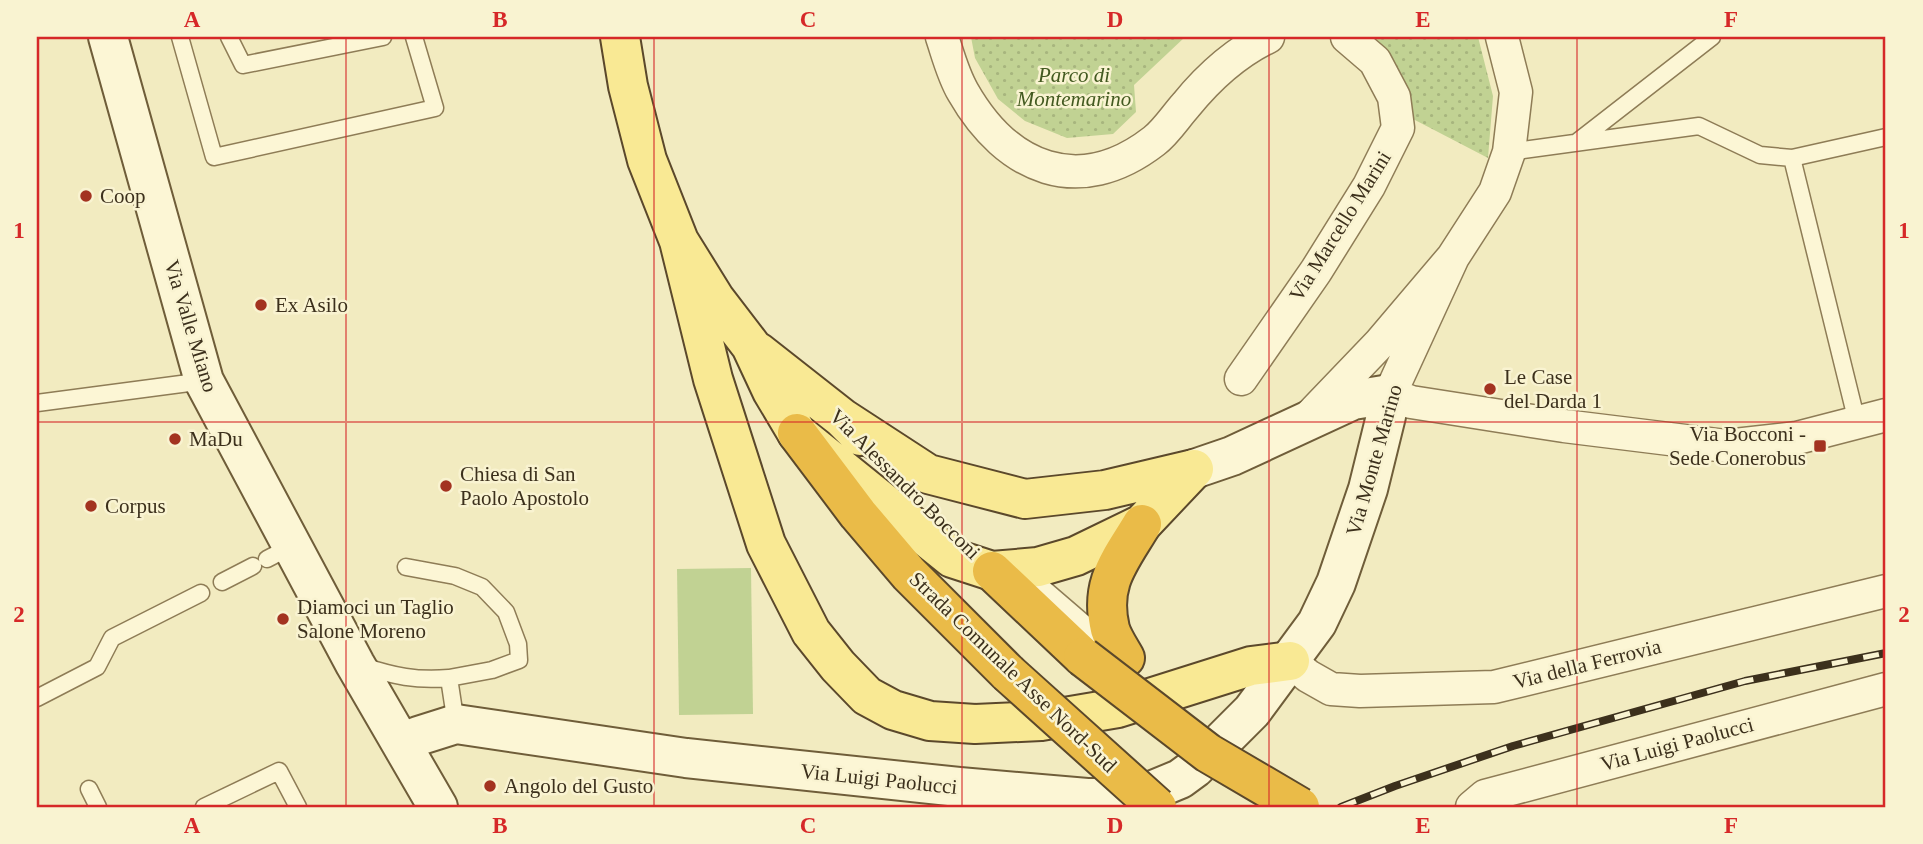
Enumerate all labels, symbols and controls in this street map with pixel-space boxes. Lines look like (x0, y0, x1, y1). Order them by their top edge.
text: A (184, 7, 201, 32)
text: B (492, 7, 508, 32)
text: C (800, 7, 816, 32)
text: D (1107, 7, 1123, 32)
text: E (1415, 7, 1431, 32)
text: F (1724, 7, 1738, 32)
park label: Parco di Montemarino (1016, 63, 1131, 111)
street label: Via Marcello Marini (1284, 146, 1396, 306)
place label: Coop (100, 184, 146, 208)
marker: Coop (78, 188, 94, 204)
text: 1 (13, 218, 25, 243)
text: 1 (1898, 218, 1910, 243)
street label: Via Valle Miano (159, 257, 223, 395)
place label: Ex Asilo (275, 293, 348, 317)
marker: Ex Asilo (253, 297, 269, 313)
place label: Le Case del Darda 1 (1504, 365, 1602, 413)
marker: Le Case del Darda 1 (1482, 381, 1498, 397)
street label: Via Monte Marino (1341, 382, 1407, 538)
street label: Via Alessandro Bocconi (825, 404, 985, 564)
place label: Via Bocconi - Sede Conerobus (1669, 422, 1806, 470)
place label: MaDu (189, 427, 243, 451)
marker: MaDu (167, 431, 183, 447)
marker: Via Bocconi - Sede Conerobus (1812, 438, 1828, 454)
place label: Chiesa di San Paolo Apostolo (460, 462, 589, 510)
marker: Chiesa di San Paolo Apostolo (438, 478, 454, 494)
place label: Corpus (105, 494, 166, 518)
marker: Corpus (83, 498, 99, 514)
street label: Strada Comunale Asse Nord-Sud (905, 567, 1122, 778)
place label: Diamoci un Taglio Salone Moreno (297, 595, 454, 643)
text: 2 (13, 602, 25, 627)
text: 2 (1898, 602, 1910, 627)
marker: Diamoci un Taglio Salone Moreno (275, 611, 291, 627)
street label: Via della Ferrovia (1511, 634, 1664, 694)
street label: Via Luigi Paolucci (1598, 712, 1756, 776)
street label: Via Luigi Paolucci (799, 759, 959, 799)
place label: Angolo del Gusto (504, 774, 653, 798)
marker: Angolo del Gusto (482, 778, 498, 794)
text: A (184, 813, 201, 838)
text: B (492, 813, 508, 838)
text: C (800, 813, 816, 838)
text: D (1107, 813, 1123, 838)
text: E (1415, 813, 1431, 838)
text: F (1724, 813, 1738, 838)

